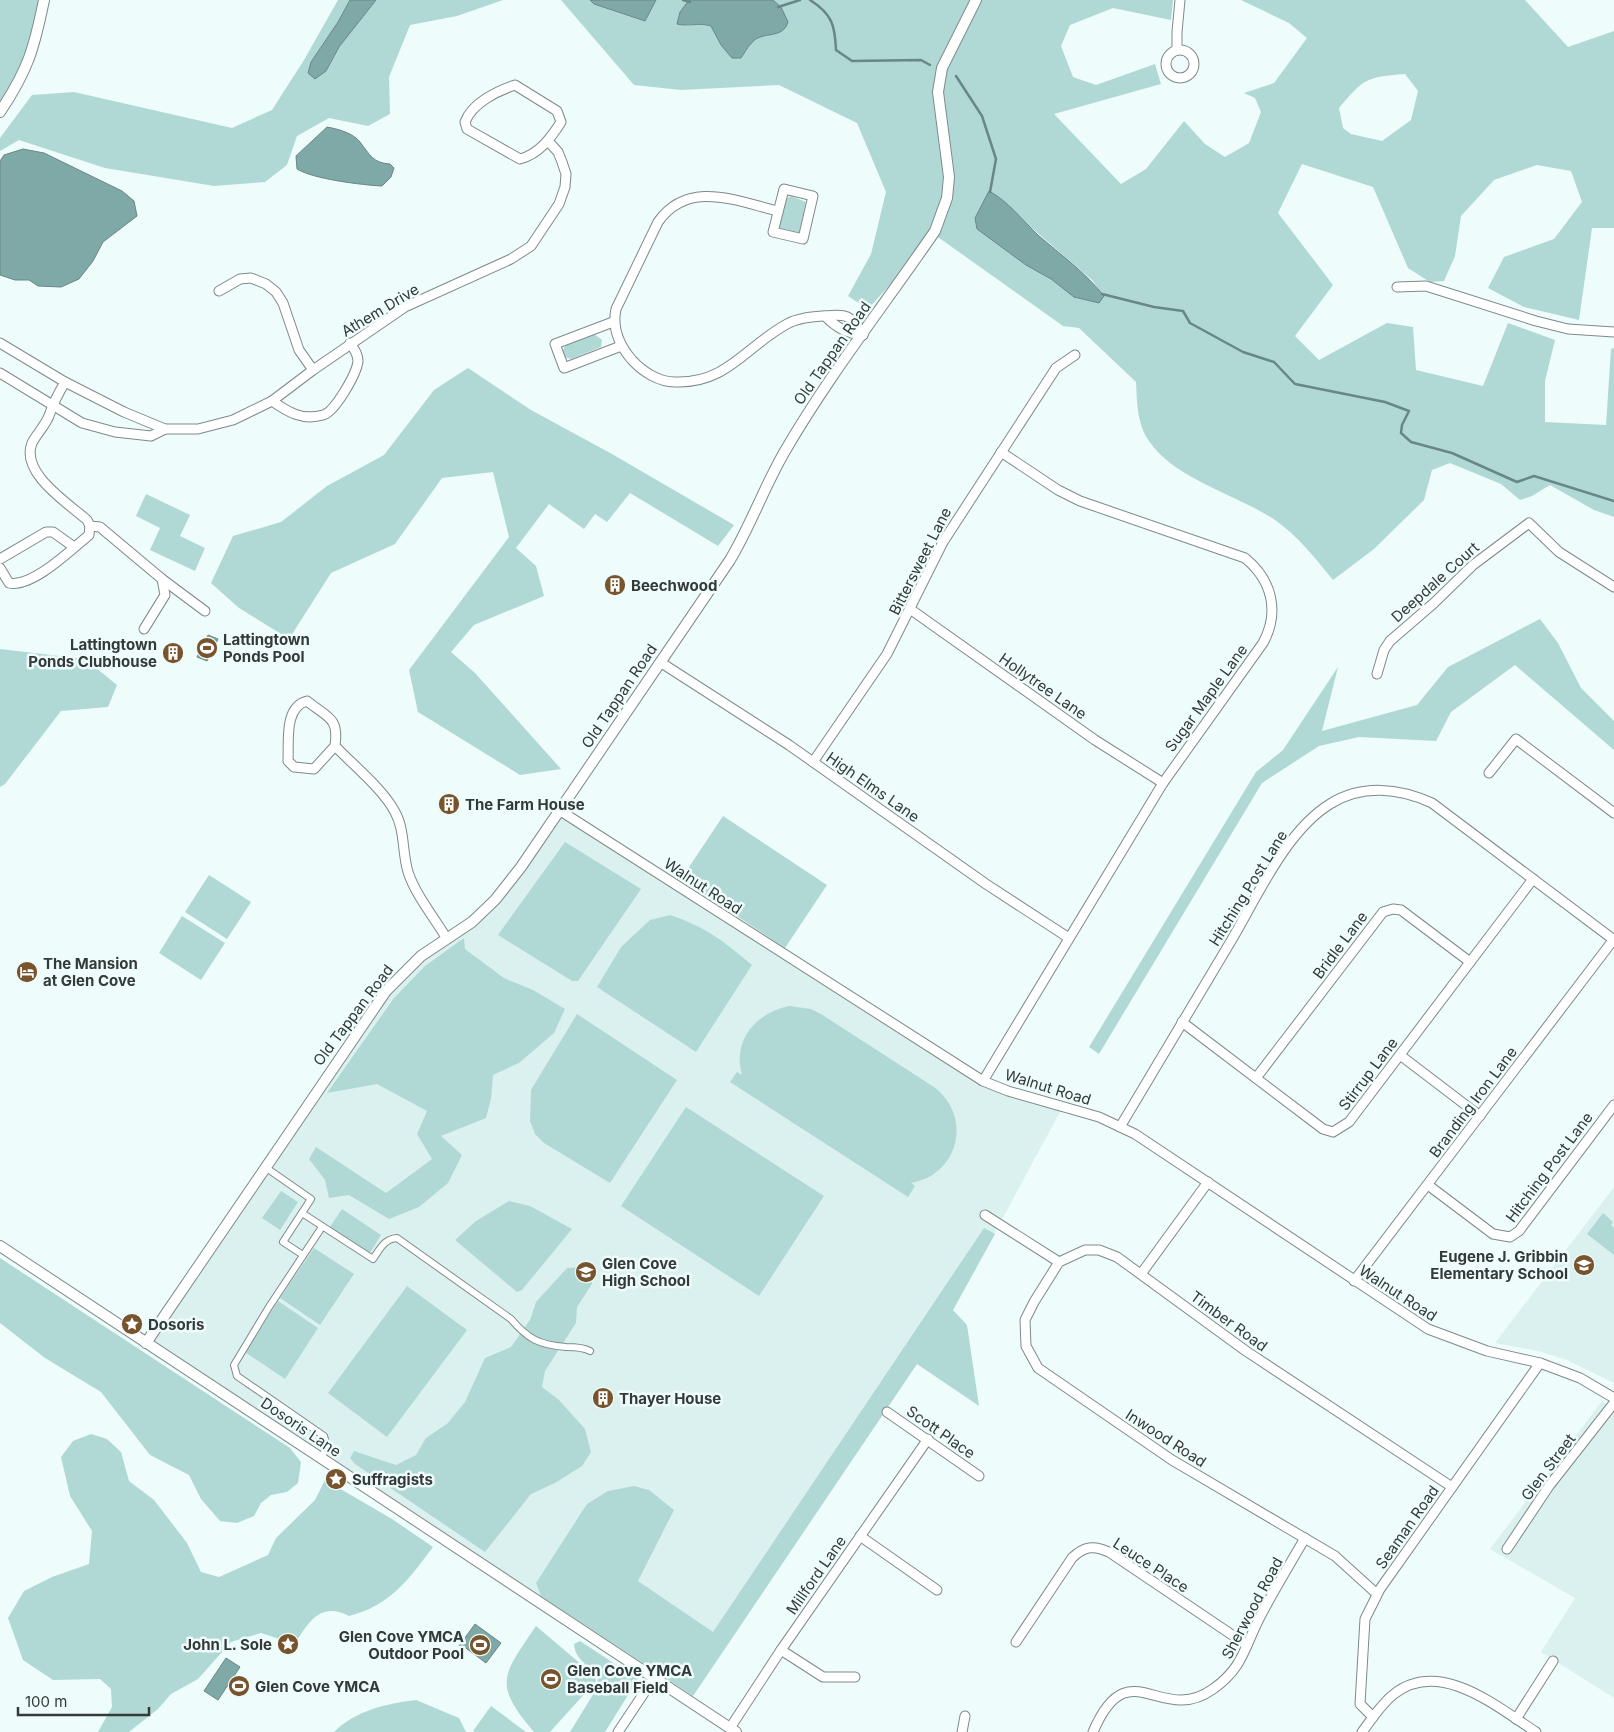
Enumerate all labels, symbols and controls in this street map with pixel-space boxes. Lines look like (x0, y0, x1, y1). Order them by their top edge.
street label: Athem Drive (338, 279, 422, 341)
street label: Old Tappan Road (789, 298, 875, 408)
street label: Bittersweet Lane (885, 504, 955, 618)
street label: Deepdale Court (1387, 538, 1483, 626)
building icon: Beechwood (603, 573, 627, 597)
place label: Beechwood (631, 576, 717, 595)
place label: Lattingtown Ponds Pool (223, 630, 310, 666)
place label: Lattingtown Ponds Clubhouse (28, 635, 157, 671)
sports icon: Lattingtown Ponds Pool (195, 636, 219, 660)
street label: Old Tappan Road (577, 640, 661, 752)
building icon: Lattingtown Ponds Clubhouse (161, 641, 185, 665)
street label: Sugar Maple Lane (1161, 641, 1251, 755)
street label: Hollytree Lane (996, 649, 1090, 723)
street label: High Elms Lane (823, 748, 923, 826)
building icon: The Farm House (437, 792, 461, 816)
place label: The Farm House (465, 795, 585, 814)
street label: Hitching Post Lane (1205, 827, 1291, 949)
street label: Walnut Road (660, 854, 746, 918)
street label: Bridle Lane (1308, 907, 1372, 983)
place label: The Mansion at Glen Cove (43, 954, 138, 990)
hotel icon: The Mansion at Glen Cove (15, 960, 39, 984)
street label: Old Tappan Road (309, 961, 397, 1069)
street label: Stirrup Lane (1334, 1034, 1402, 1114)
street label: Branding Iron Lane (1425, 1043, 1521, 1161)
street label: Walnut Road (1003, 1065, 1093, 1109)
street label: Hitching Post Lane (1501, 1108, 1597, 1226)
place label: Eugene J. Gribbin Elementary School (1430, 1247, 1568, 1283)
school or university icon: Eugene J. Gribbin Elementary School (1572, 1253, 1596, 1277)
place label: Glen Cove High School (602, 1254, 690, 1290)
school or university icon: Glen Cove High School (574, 1260, 598, 1284)
street label: Walnut Road (1355, 1261, 1441, 1325)
street label: Timber Road (1187, 1287, 1271, 1355)
place icon: Dosoris (120, 1312, 144, 1336)
place label: Dosoris (148, 1315, 204, 1334)
building icon: Thayer House (591, 1386, 615, 1410)
place label: Thayer House (619, 1389, 721, 1408)
street label: Dosoris Lane (257, 1393, 345, 1461)
street label: Scott Place (903, 1401, 979, 1463)
street label: Inwood Road (1122, 1405, 1210, 1471)
street label: Glen Street (1517, 1430, 1579, 1504)
place icon: Suffragists (324, 1467, 348, 1491)
place label: Suffragists (352, 1470, 433, 1489)
street label: Seaman Road (1371, 1482, 1443, 1572)
street label: Millford Lane (782, 1532, 850, 1618)
street label: Leuce Place (1110, 1533, 1192, 1597)
street label: Sherwood Road (1217, 1554, 1287, 1662)
place label: Glen Cove YMCA Outdoor Pool (339, 1627, 464, 1663)
place icon: John L. Sole (276, 1632, 300, 1656)
sports icon: Glen Cove YMCA Outdoor Pool (468, 1633, 492, 1657)
place label: John L. Sole (183, 1635, 272, 1654)
place label: Glen Cove YMCA Baseball Field (567, 1661, 692, 1697)
sports icon: Glen Cove YMCA Baseball Field (539, 1667, 563, 1691)
sports icon: Glen Cove YMCA (227, 1674, 251, 1698)
place label: Glen Cove YMCA (255, 1677, 380, 1696)
scale bar (18, 1684, 149, 1716)
text: 100 m (25, 1692, 67, 1711)

